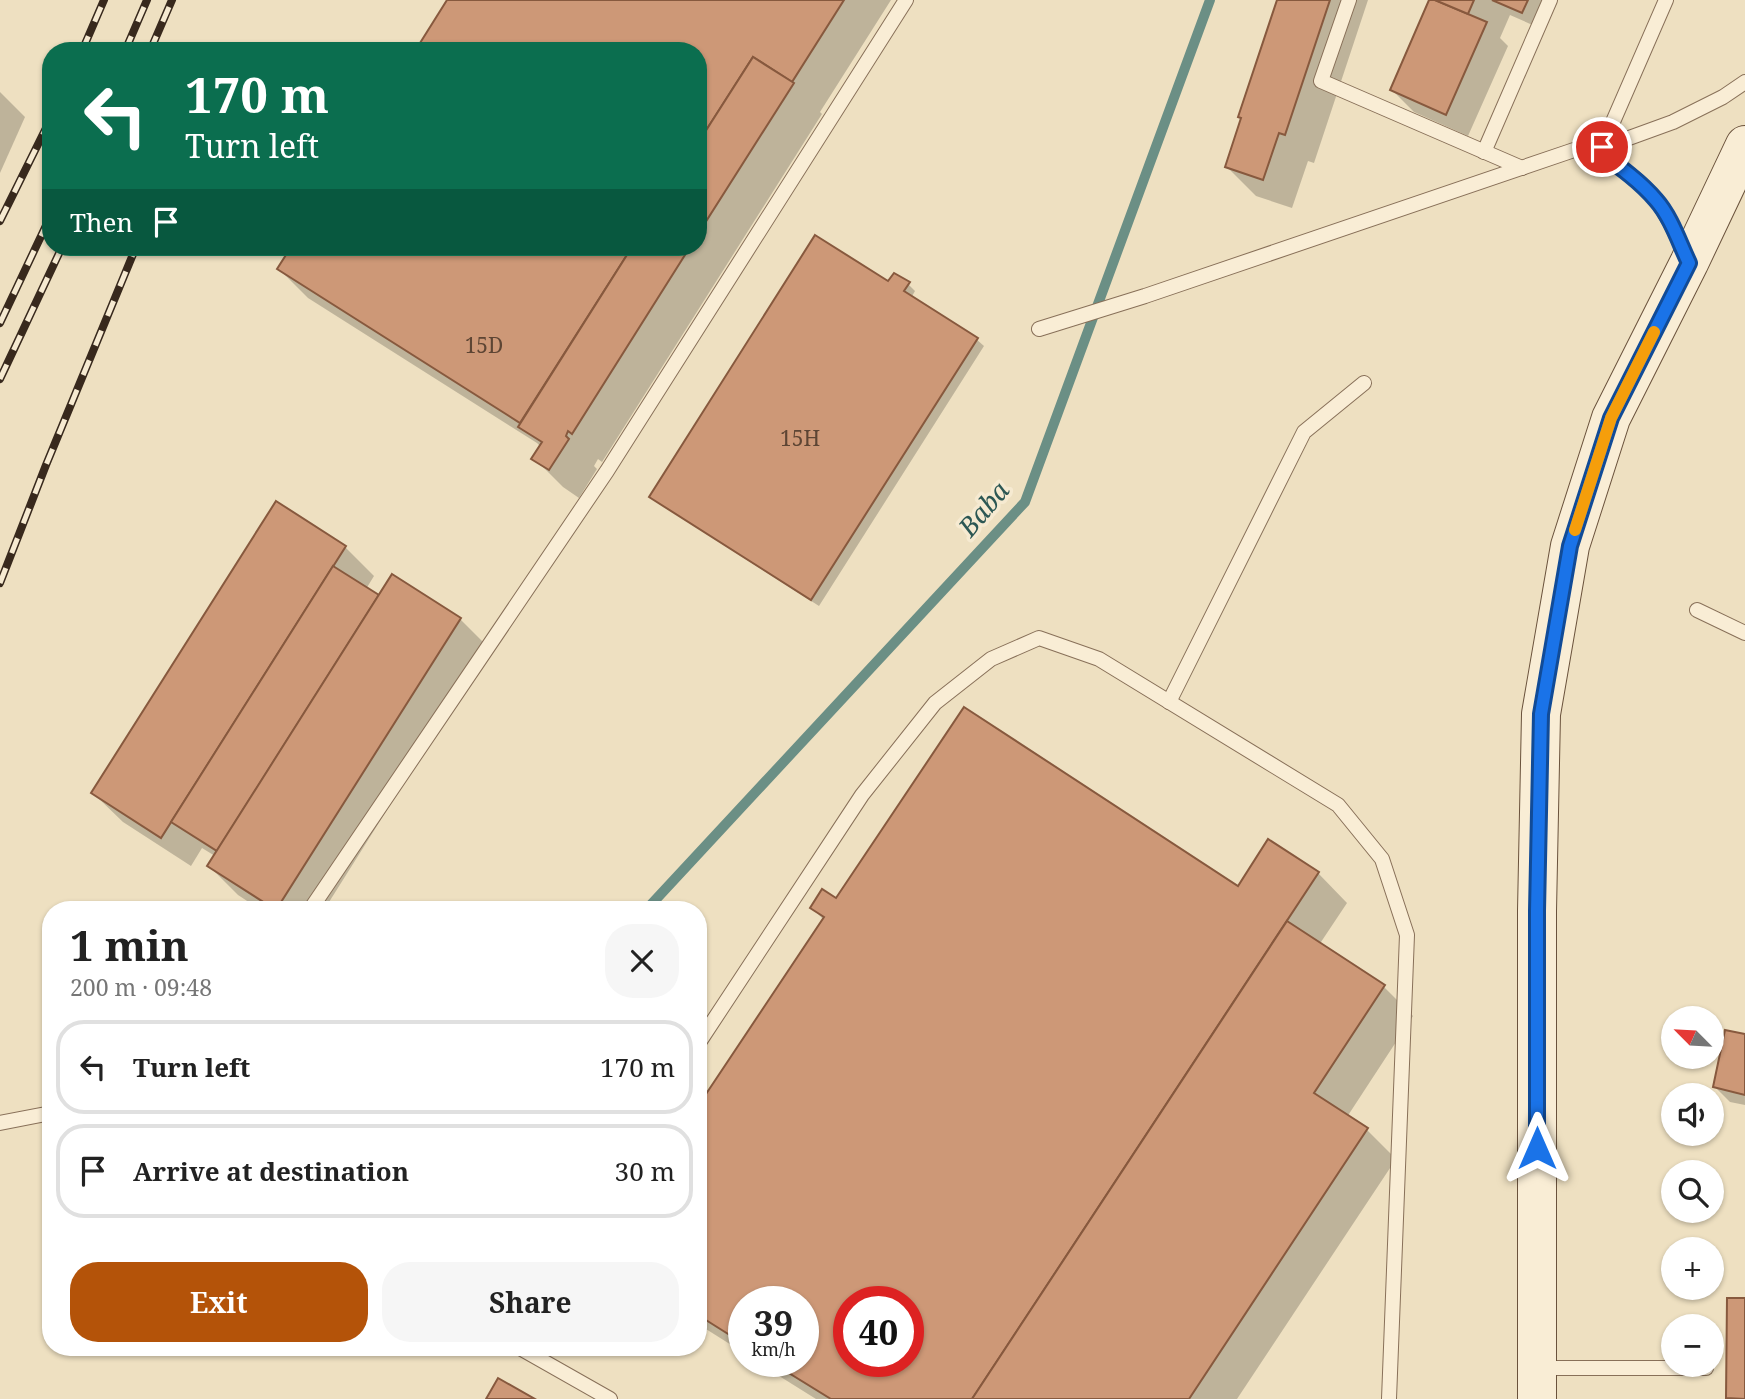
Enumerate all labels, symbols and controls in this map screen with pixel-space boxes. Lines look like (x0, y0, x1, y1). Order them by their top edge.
text: 170 m (185, 61, 329, 127)
icon: left (70, 70, 161, 161)
pin (1572, 117, 1632, 177)
text: Turn left (185, 124, 319, 167)
icon: arrive (1583, 128, 1621, 166)
icon: arrive (147, 203, 185, 241)
text: Then (70, 204, 133, 240)
house number: 15D (465, 331, 503, 359)
house number: 15H (780, 424, 820, 452)
water label: Baba (949, 473, 1017, 544)
text: 1 min (70, 916, 189, 973)
button: close (605, 924, 679, 998)
text: 200 m · 09:48 (70, 971, 212, 1003)
north arrow (1661, 1006, 1724, 1069)
map controls (1661, 1006, 1724, 1377)
icon: left (74, 1048, 112, 1086)
text: Turn left (133, 1049, 250, 1085)
text: 170 m (600, 1049, 675, 1085)
button: sound (1661, 1083, 1724, 1146)
position arrow (1500, 1111, 1574, 1185)
icon: arrive (74, 1152, 112, 1190)
text: Arrive at destination (133, 1153, 409, 1189)
text: 30 m (615, 1153, 675, 1189)
button: search (1661, 1160, 1724, 1223)
button: + (1661, 1237, 1724, 1300)
button: Exit (70, 1262, 368, 1342)
button: Share (382, 1262, 679, 1342)
speed limit sign: 40 (833, 1286, 924, 1377)
text: 39 (754, 1299, 793, 1346)
button: − (1661, 1314, 1724, 1377)
text: km/h (751, 1337, 796, 1361)

